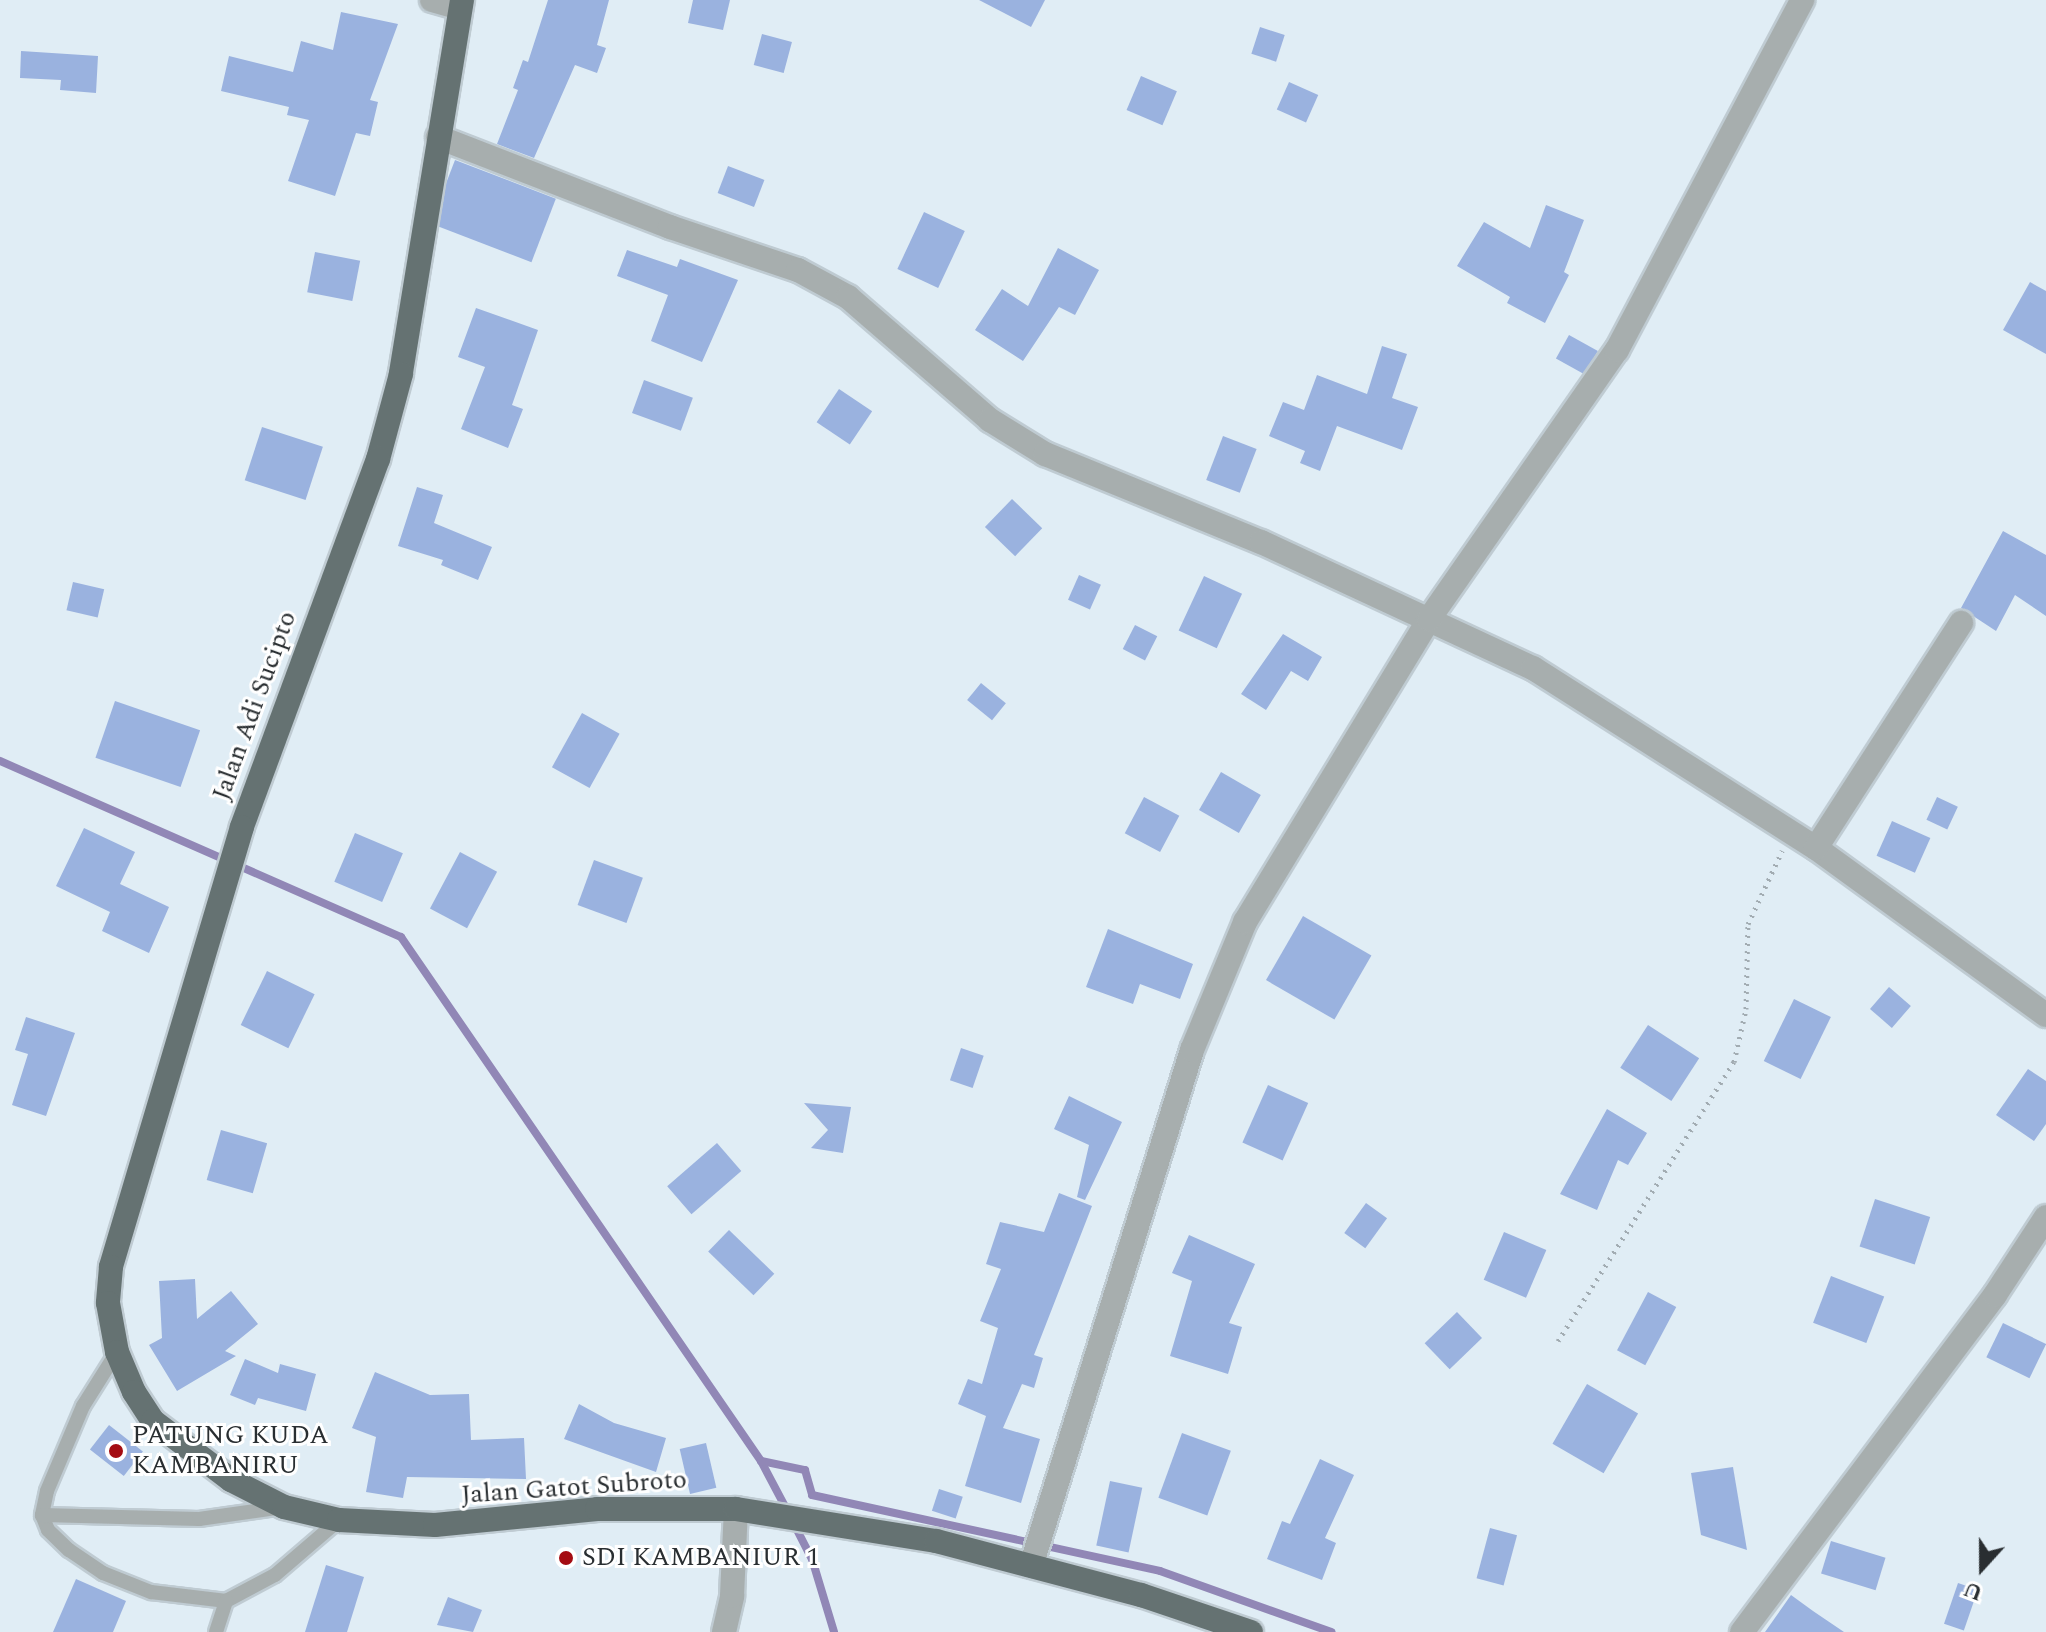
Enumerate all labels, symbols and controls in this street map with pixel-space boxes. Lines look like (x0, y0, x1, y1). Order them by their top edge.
street label: Jalan Adi Sucipto (206, 607, 304, 805)
place label: PATUNG KUDA KAMBANIRU (132, 1420, 329, 1482)
marker: PATUNG KUDA KAMBANIRU (107, 1442, 125, 1460)
street label: Jalan Gatot Subroto (460, 1465, 688, 1511)
north arrow (1942, 1528, 2022, 1608)
place label: SDI KAMBANIUR 1 (582, 1542, 819, 1574)
marker: SDI KAMBANIUR 1 (557, 1549, 575, 1567)
text: U (1959, 1572, 1988, 1610)

